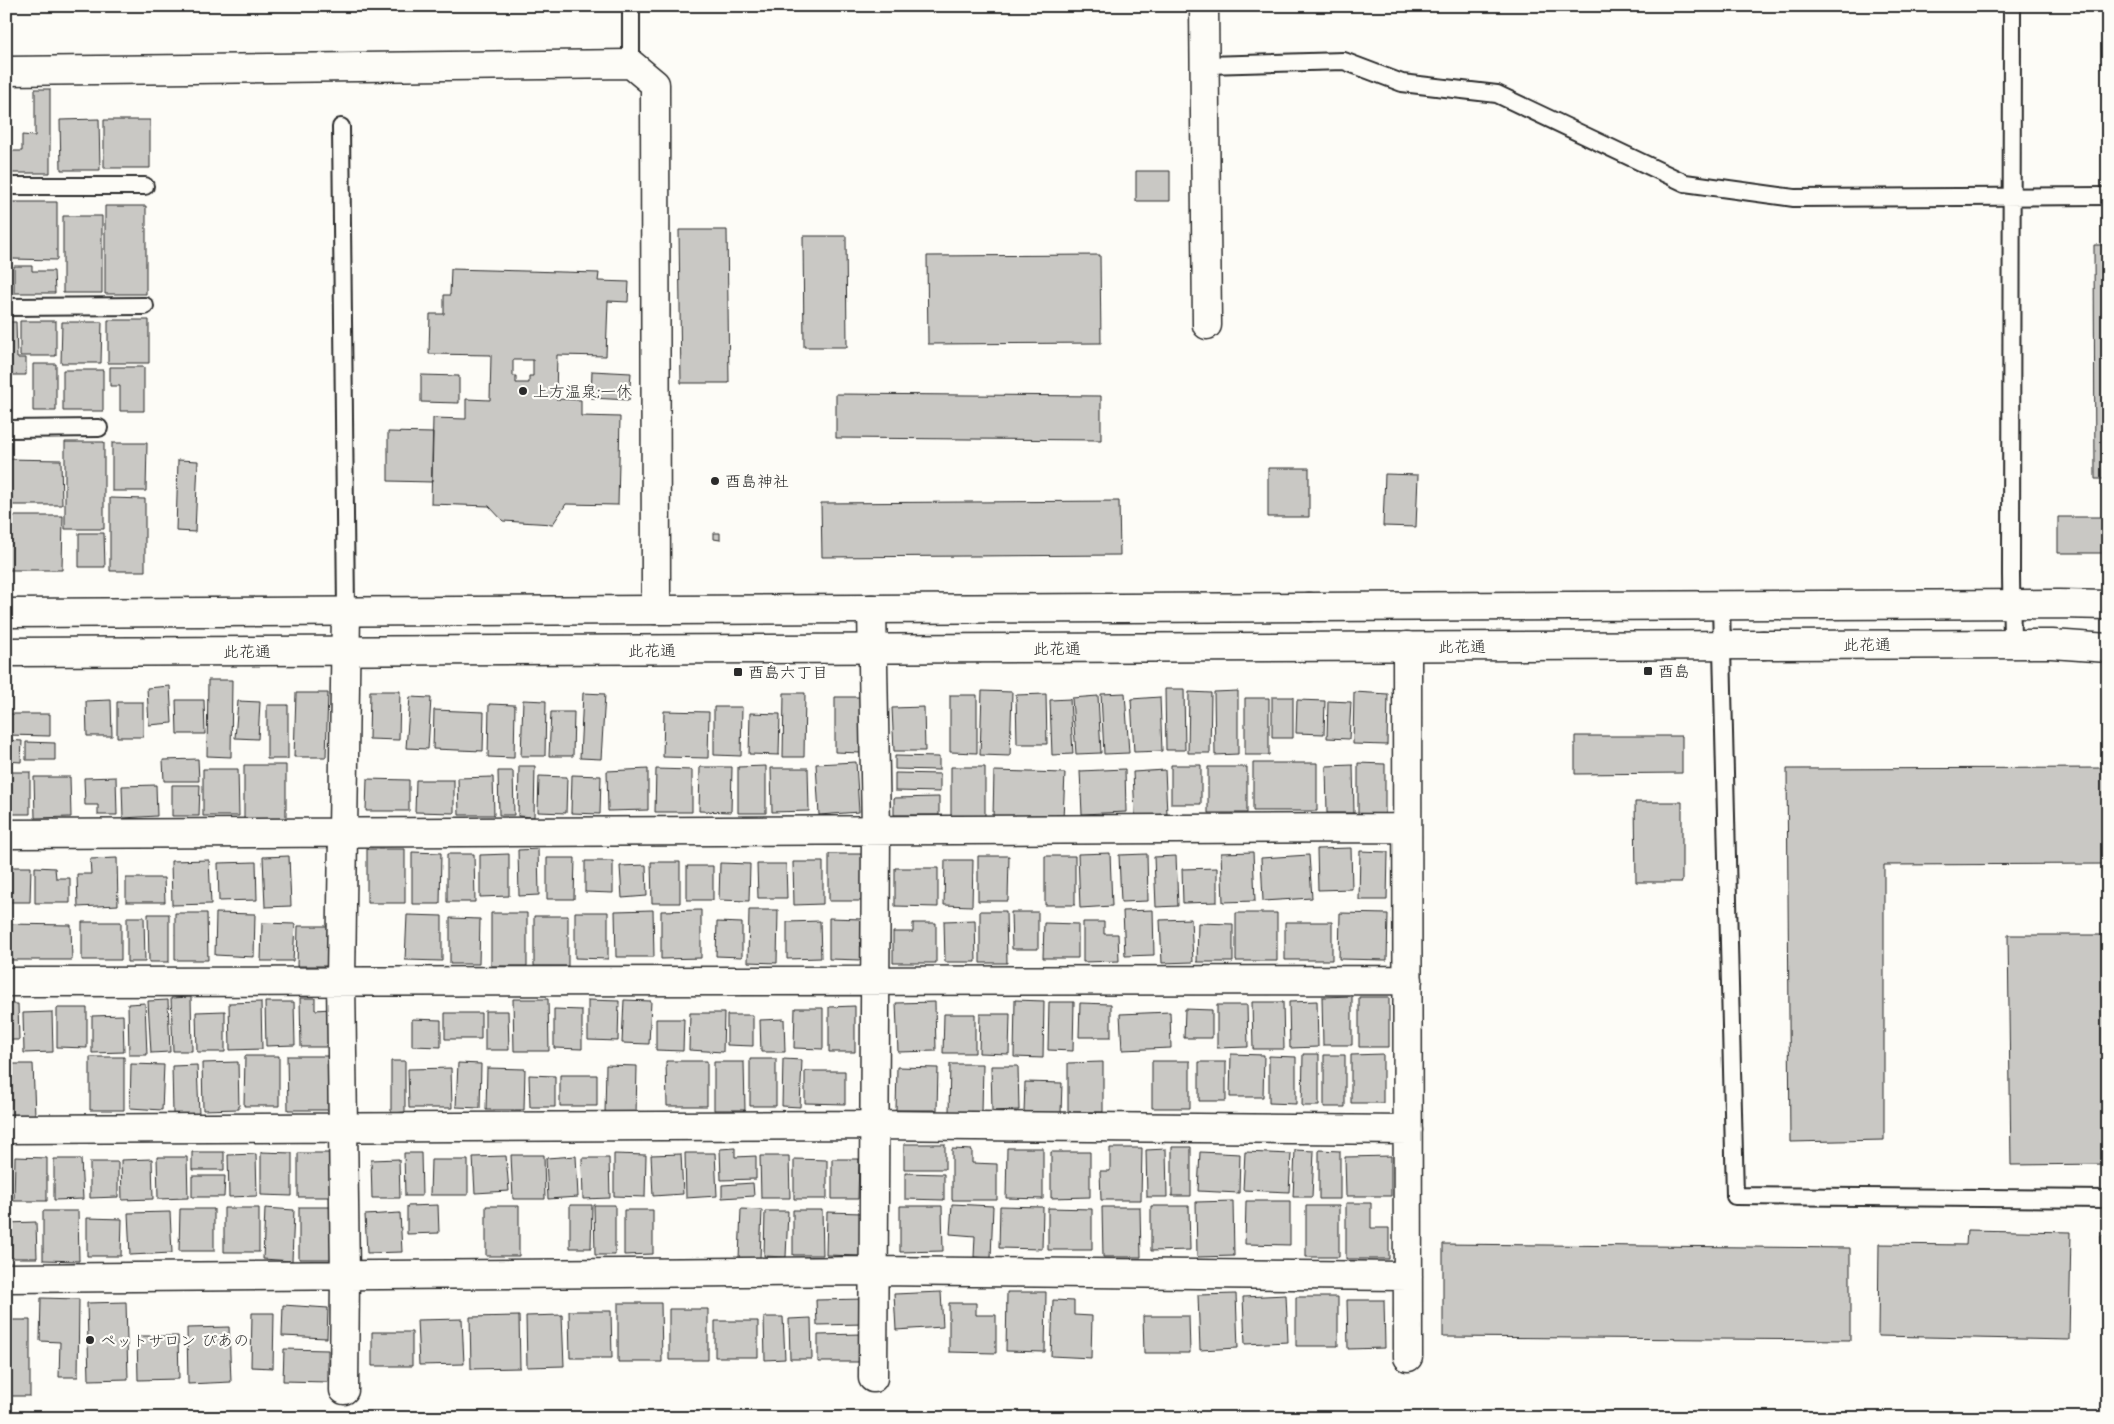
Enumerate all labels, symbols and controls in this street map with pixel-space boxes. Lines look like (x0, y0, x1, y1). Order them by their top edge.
place label: 上方温泉;一休 (533, 383, 632, 401)
marker: 上方温泉;一休 (517, 385, 529, 397)
place label: 酉島神社 (725, 473, 789, 491)
marker: 酉島神社 (709, 475, 721, 487)
street label: 此花通 (1843, 636, 1891, 654)
street label: 此花通 (1438, 638, 1486, 656)
street label: 此花通 (1033, 640, 1081, 658)
street label: 此花通 (628, 642, 676, 660)
street label: 此花通 (223, 643, 271, 661)
place label: 酉島 (1658, 663, 1690, 681)
place label: 酉島六丁目 (748, 664, 828, 682)
marker: 酉島 (1642, 665, 1654, 677)
marker: 酉島六丁目 (732, 666, 744, 678)
place label: ペットサロン ぴあの (100, 1332, 249, 1350)
marker: ペットサロン ぴあの (84, 1334, 96, 1346)

